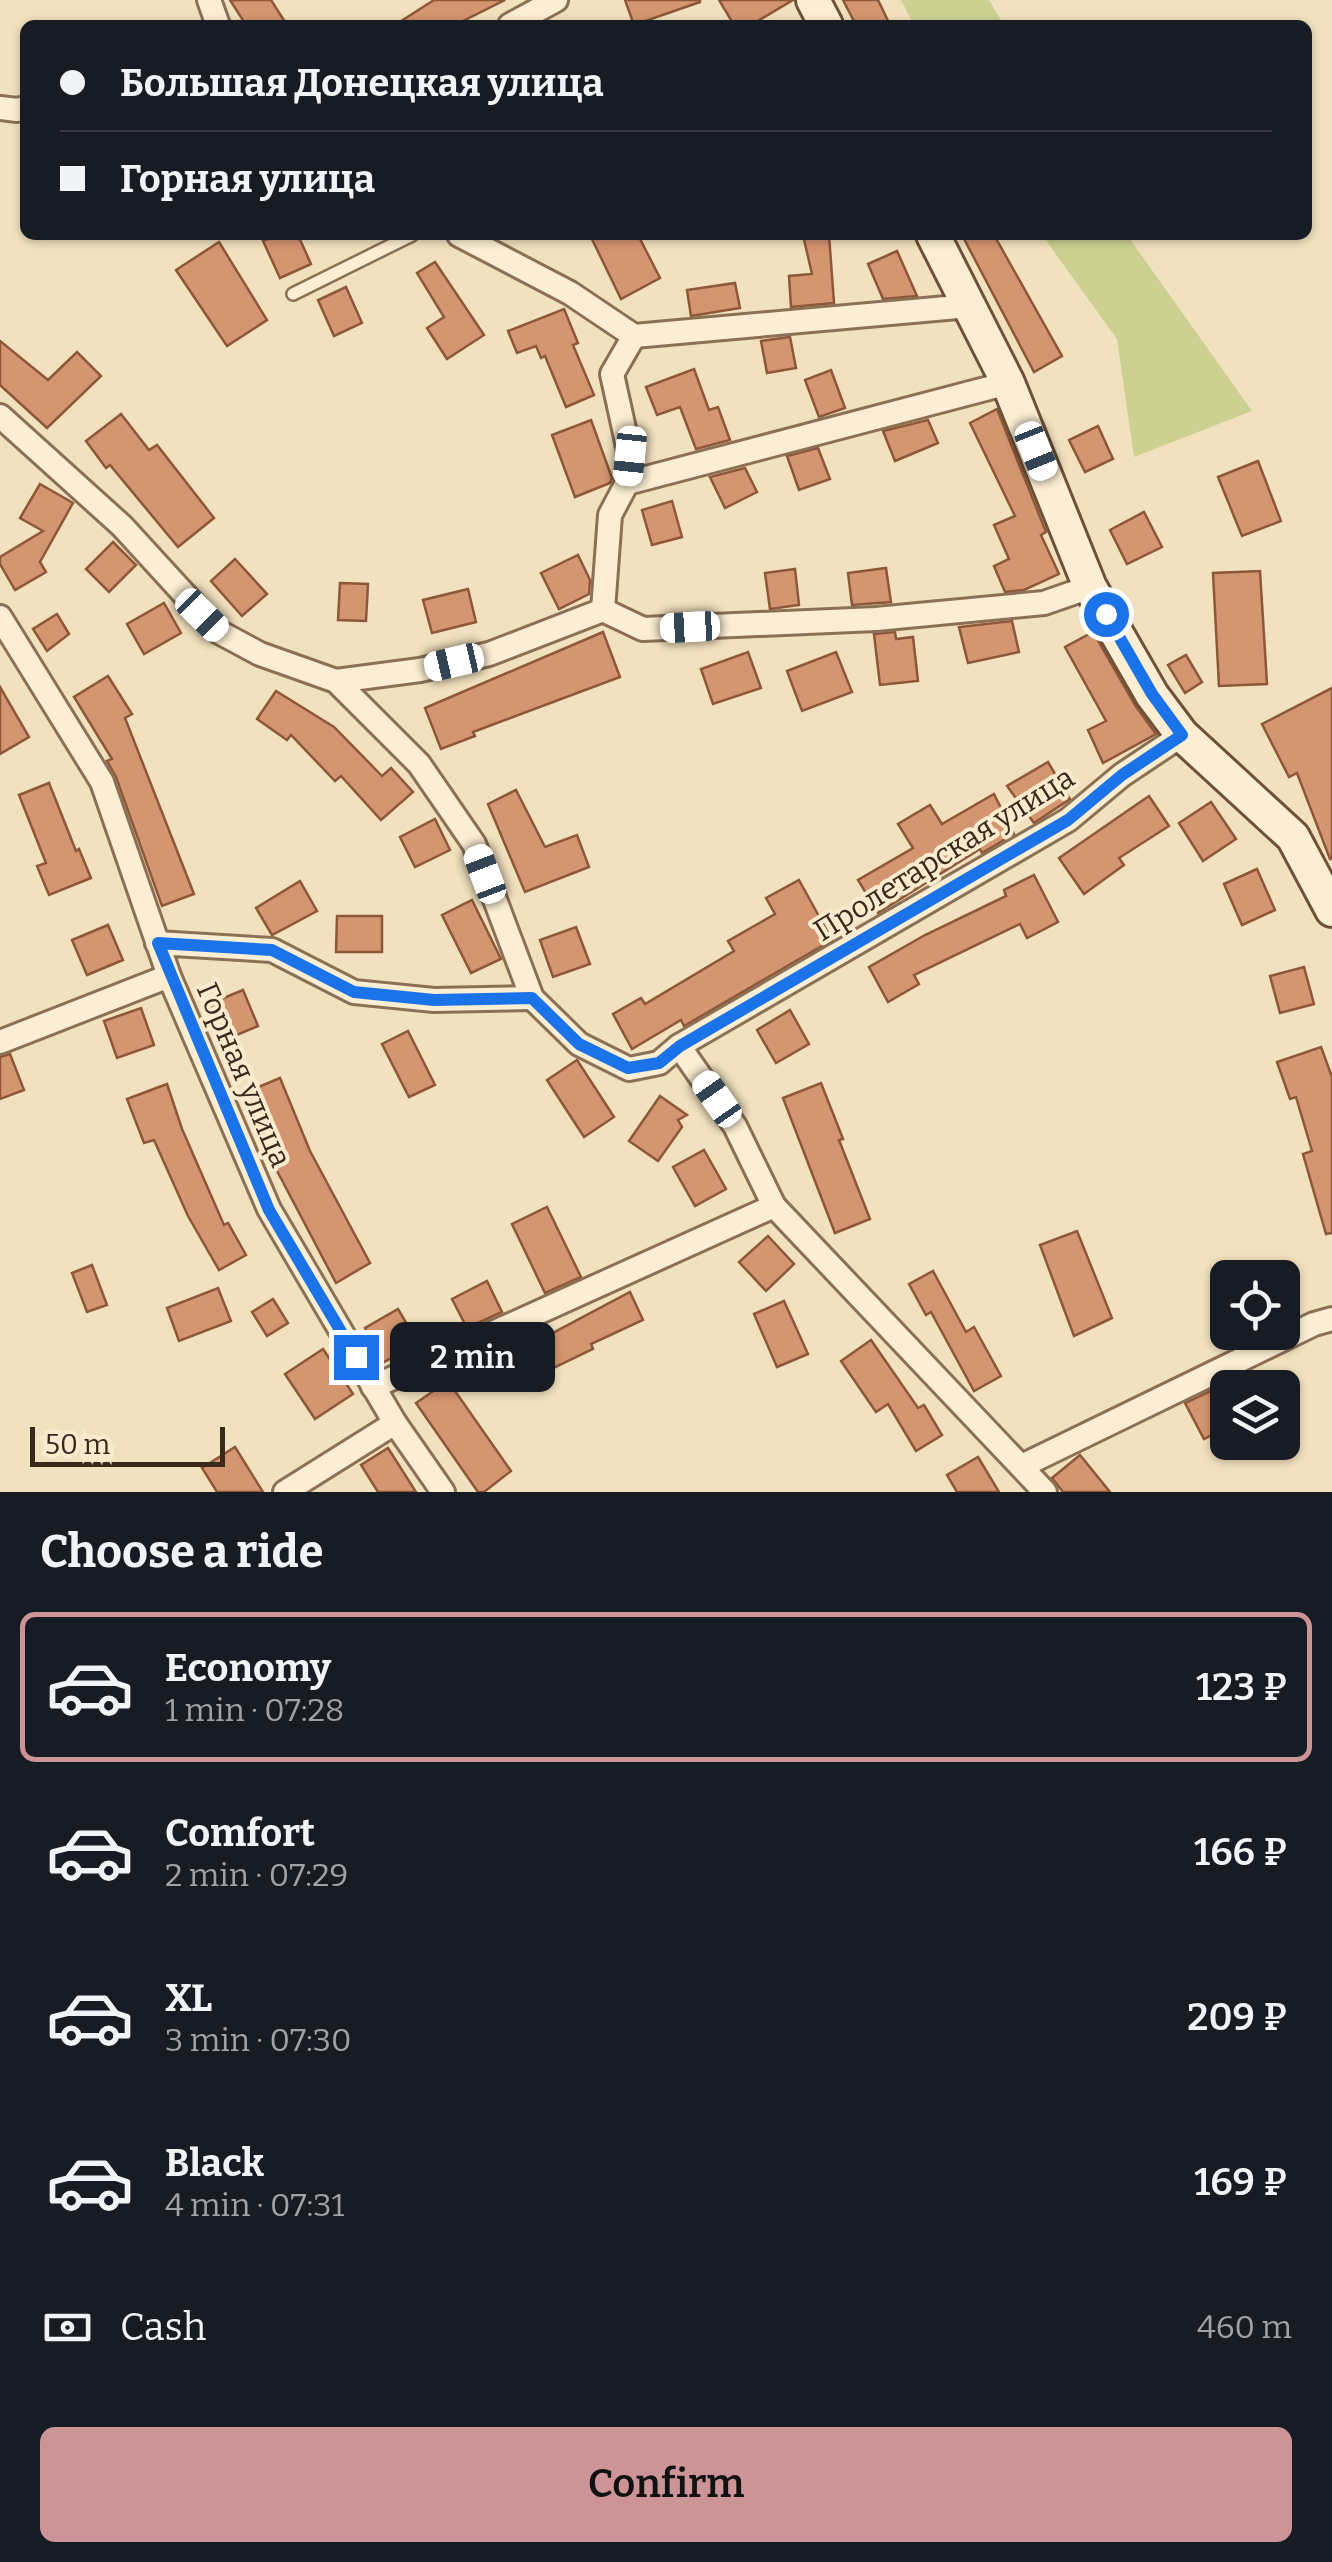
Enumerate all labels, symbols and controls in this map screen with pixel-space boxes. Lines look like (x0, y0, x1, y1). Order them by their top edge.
text: Большая Донецкая улица (120, 60, 604, 106)
text: Горная улица (120, 156, 375, 202)
car (1011, 418, 1061, 484)
car (612, 425, 648, 487)
car (170, 583, 234, 647)
route start (1084, 592, 1129, 637)
car (659, 610, 721, 644)
car (421, 641, 487, 683)
street label: Пролетарская улица (807, 759, 1081, 949)
car (460, 841, 510, 907)
street label: Горная улица (189, 977, 299, 1173)
car (688, 1066, 746, 1132)
map controls (1210, 1260, 1300, 1460)
button: locate (1210, 1260, 1300, 1350)
callout: 2 min (391, 1322, 556, 1392)
route end (334, 1335, 379, 1380)
text: 2 min (430, 1338, 515, 1376)
button: layers (1210, 1370, 1300, 1460)
scale bar (30, 1422, 225, 1466)
text: 50 m (45, 1428, 110, 1461)
text: Choose a ride (40, 1525, 323, 1579)
icon: car (45, 1642, 135, 1732)
text: Economy (165, 1645, 331, 1691)
text: 123 ₽ (1196, 1664, 1287, 1710)
text: 1 min · 07:28 (165, 1691, 344, 1729)
icon: car (45, 1807, 135, 1897)
text: Comfort (165, 1810, 315, 1856)
text: 166 ₽ (1194, 1829, 1287, 1875)
text: 2 min · 07:29 (165, 1856, 348, 1894)
icon: car (45, 1972, 135, 2062)
text: XL (165, 1975, 212, 2021)
text: 209 ₽ (1187, 1994, 1287, 2040)
text: 3 min · 07:30 (165, 2021, 352, 2059)
icon: car (45, 2137, 135, 2227)
text: Black (165, 2140, 264, 2186)
text: 169 ₽ (1194, 2159, 1287, 2205)
text: 4 min · 07:31 (165, 2186, 345, 2224)
icon: cash (40, 2300, 95, 2355)
text: Cash (120, 2304, 206, 2350)
text: 460 m (1197, 2308, 1292, 2346)
button: Confirm (40, 2427, 1292, 2542)

